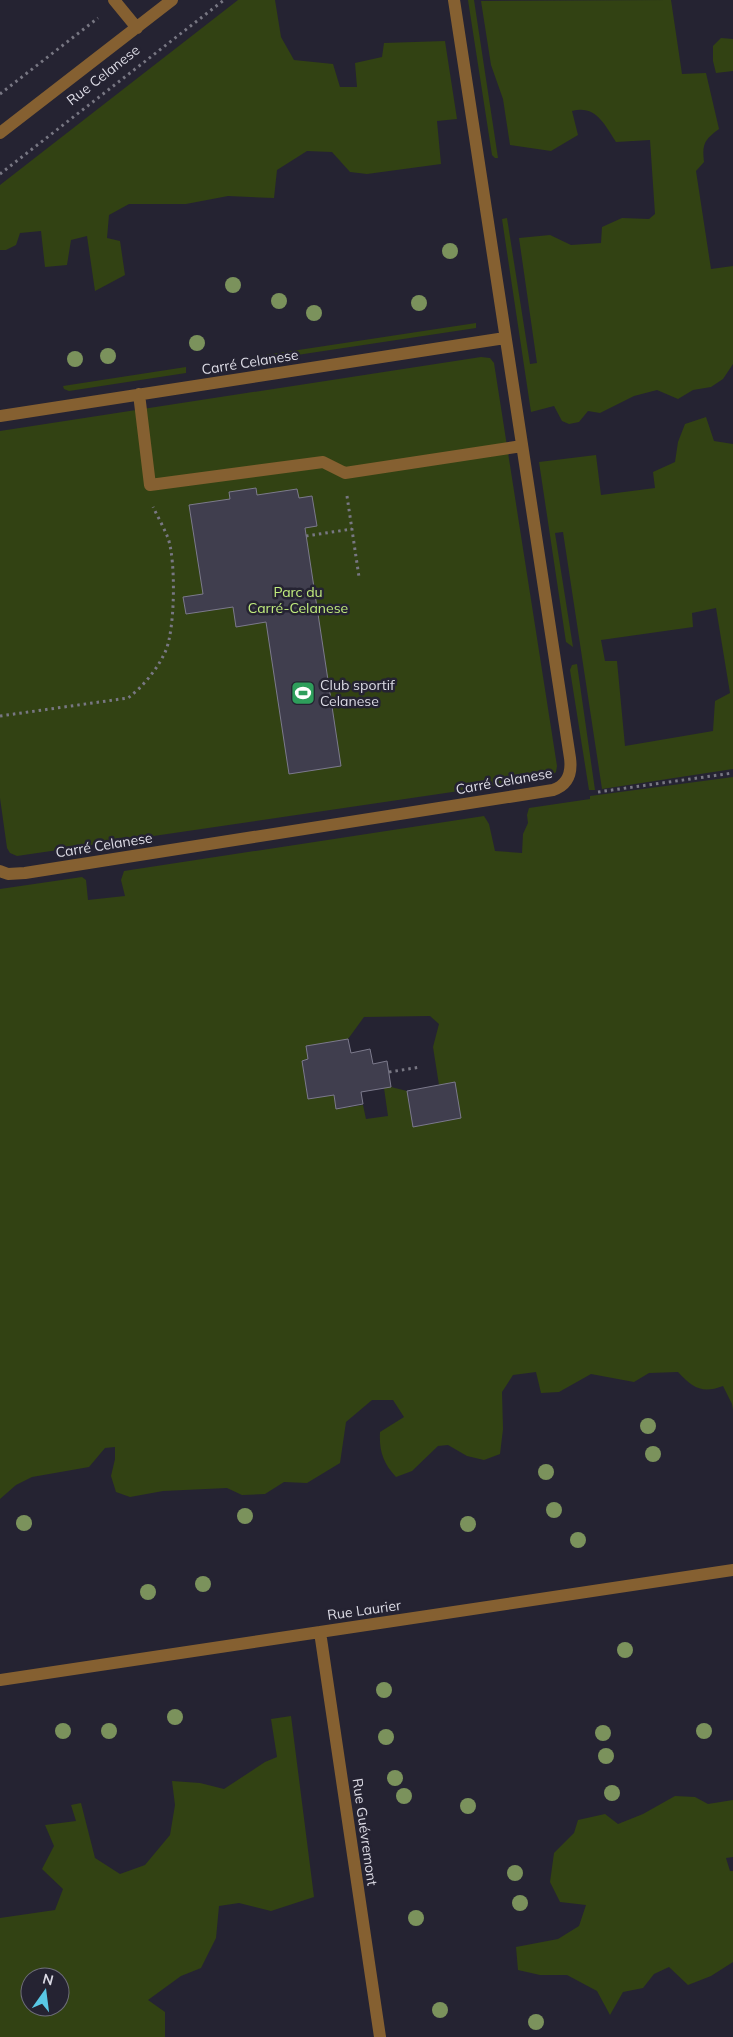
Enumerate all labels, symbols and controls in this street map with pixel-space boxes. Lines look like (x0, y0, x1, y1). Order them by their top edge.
street label: Rue Celanese (63, 41, 143, 109)
street label: Carré Celanese (200, 345, 300, 379)
park label: Parc du Carré-Celanese (248, 583, 348, 617)
place label: Club sportif Celanese (320, 676, 395, 710)
sports icon: Club sportif Celanese (290, 680, 316, 706)
street label: Carré Celanese (454, 764, 554, 798)
street label: Carré Celanese (54, 828, 154, 862)
street label: Rue Laurier (326, 1596, 403, 1624)
street label: Rue Guévremont (349, 1777, 381, 1887)
north arrow (20, 1967, 70, 2017)
text: N (41, 1969, 55, 1989)

